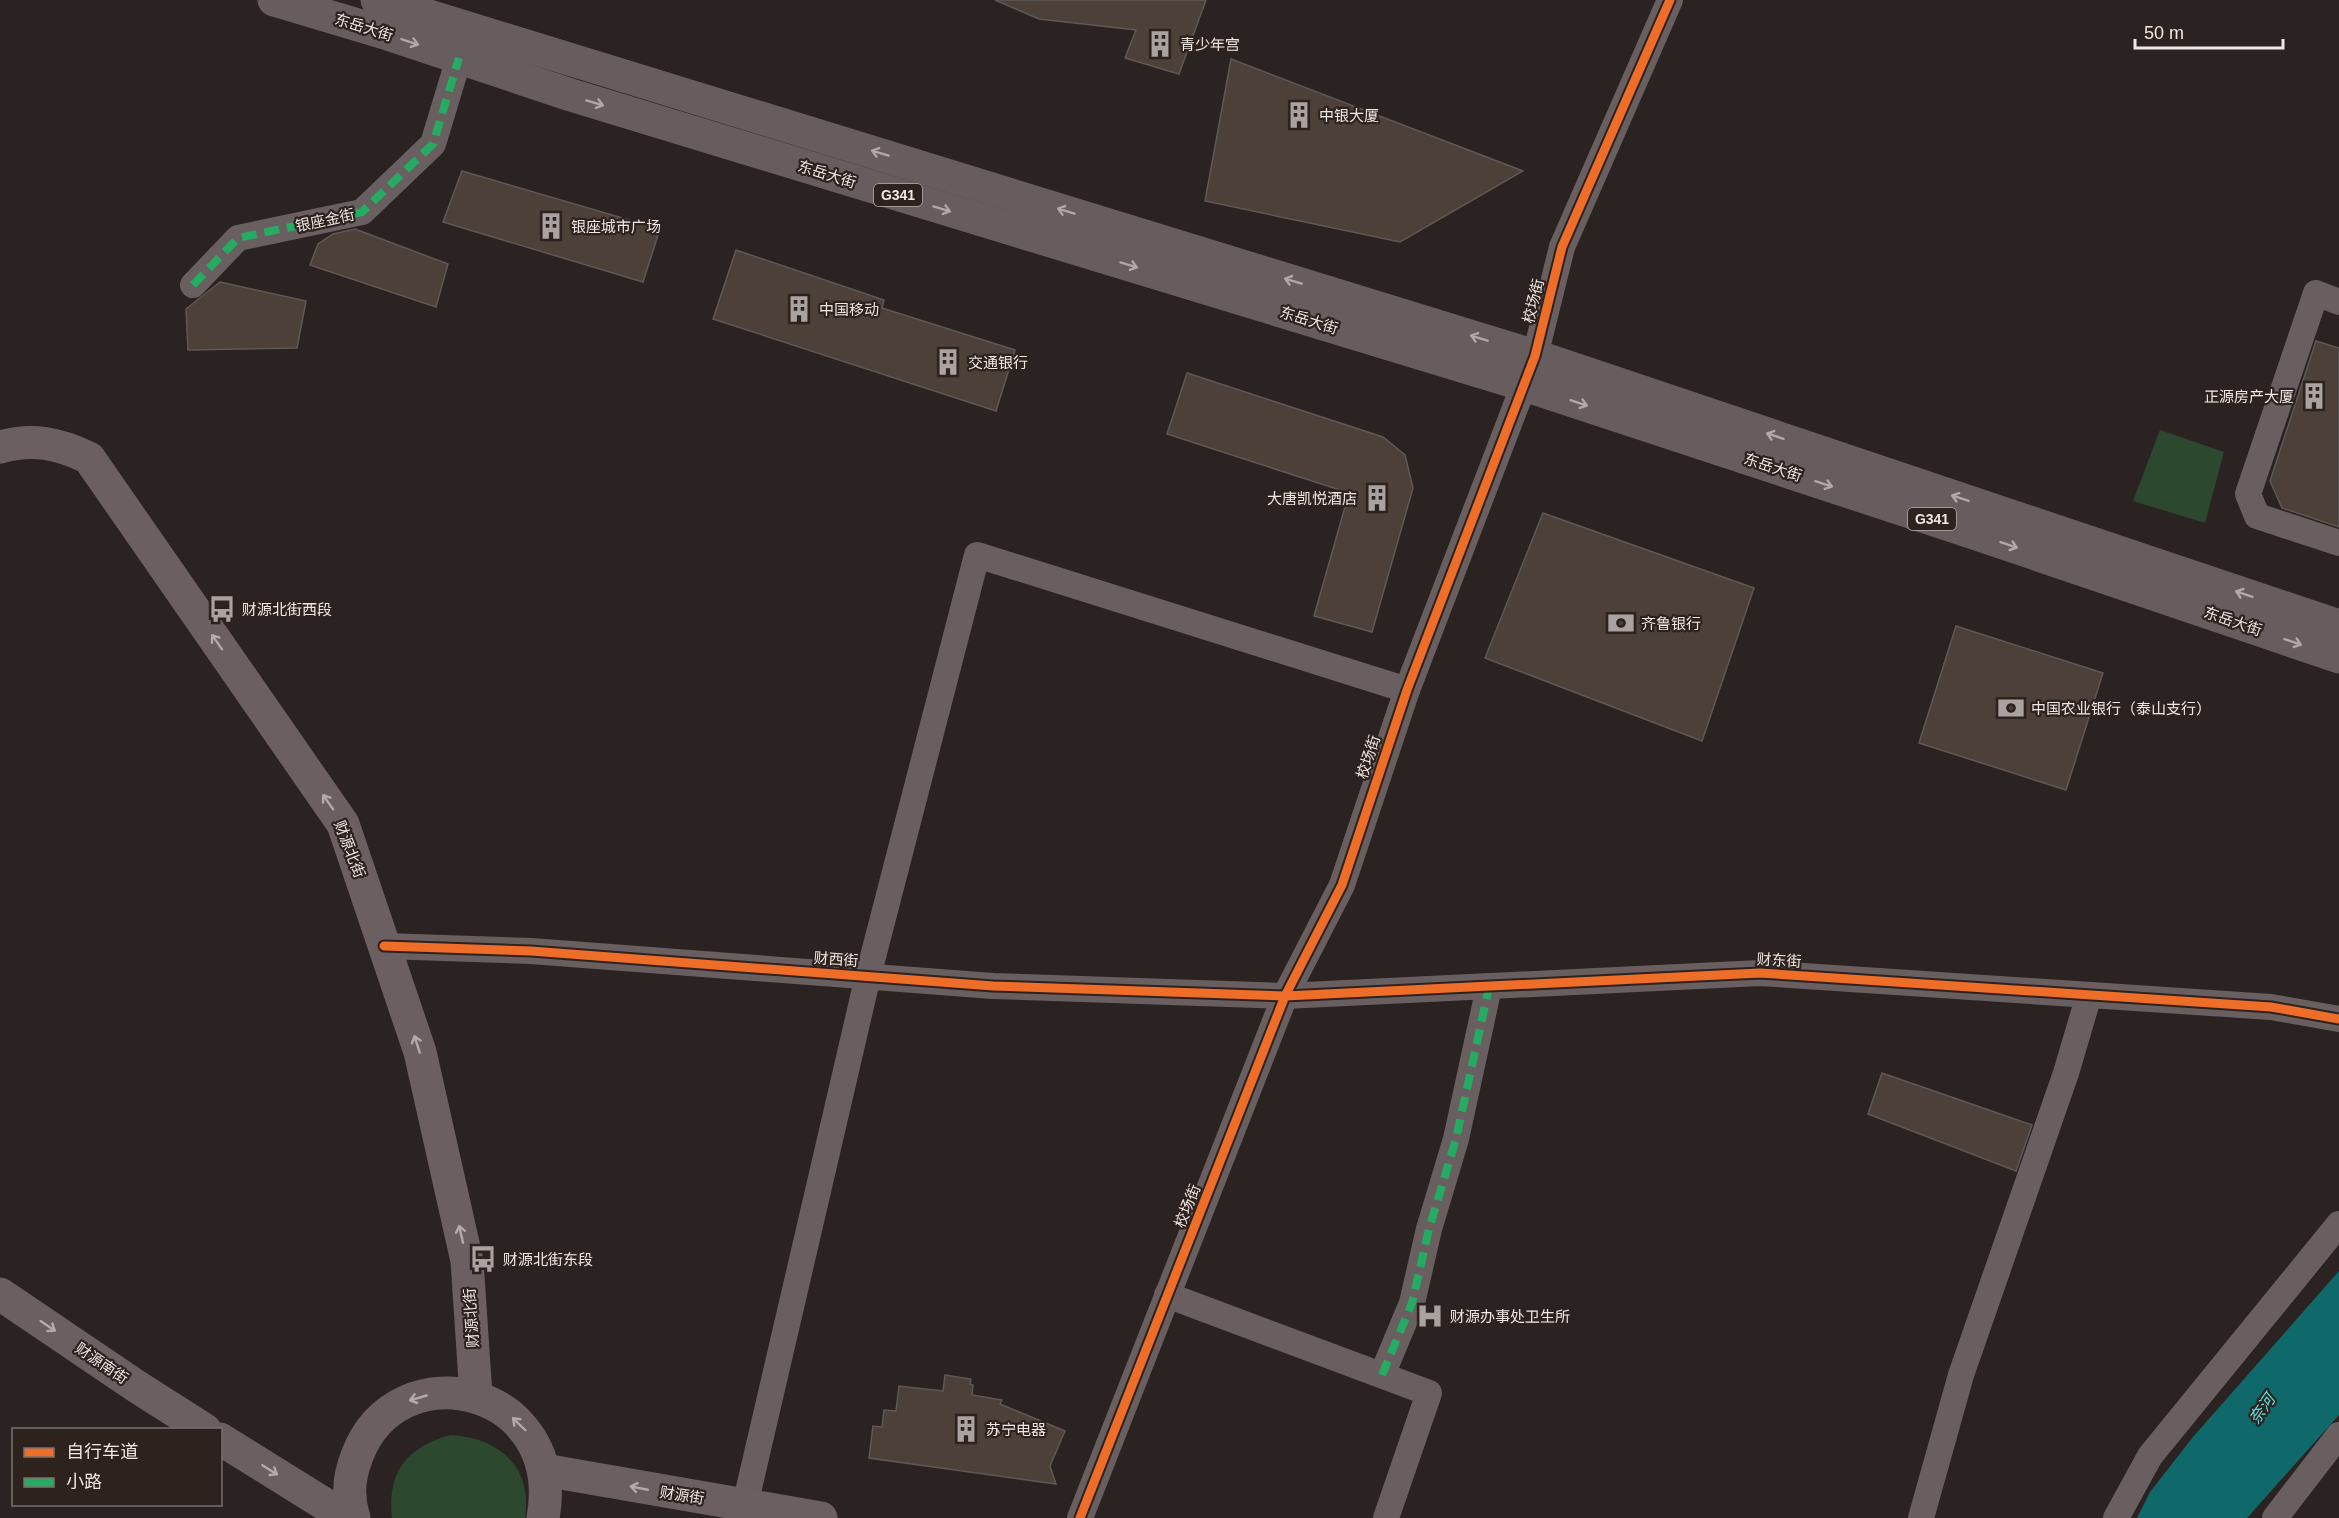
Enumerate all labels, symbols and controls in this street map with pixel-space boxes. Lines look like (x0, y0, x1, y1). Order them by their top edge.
street label: 东岳大街 (333, 10, 395, 44)
scale bar (2135, 12, 2284, 50)
text: 50 m (2144, 23, 2184, 43)
building icon: 青少年宫 (1145, 29, 1175, 59)
place label: 青少年宫 (1180, 36, 1240, 53)
one-way arrow (400, 37, 419, 48)
one-way arrow (585, 98, 604, 109)
building icon: 中银大厦 (1284, 100, 1314, 130)
place label: 中银大厦 (1319, 107, 1379, 124)
one-way arrow (871, 147, 890, 158)
street label: 东岳大街 (796, 157, 858, 191)
road number: G341 (874, 184, 922, 206)
one-way arrow (933, 204, 952, 215)
street label: 银座金街 (294, 205, 356, 235)
one-way arrow (1057, 205, 1076, 216)
building icon: 银座城市广场 (536, 211, 566, 241)
place label: 银座城市广场 (571, 218, 661, 235)
one-way arrow (1119, 261, 1138, 272)
one-way arrow (1283, 275, 1302, 286)
street label: 校场街 (1519, 277, 1547, 325)
building icon: 中国移动 (784, 294, 814, 324)
place label: 中国移动 (819, 301, 879, 318)
street label: 东岳大街 (1278, 303, 1340, 337)
one-way arrow (1470, 332, 1489, 343)
building icon: 交通银行 (933, 347, 963, 377)
place label: 交通银行 (968, 354, 1028, 371)
building icon: 正源房产大厦 (2299, 381, 2329, 411)
place label: 正源房产大厦 (2204, 388, 2294, 405)
one-way arrow (1569, 399, 1588, 410)
one-way arrow (1766, 430, 1785, 441)
street label: 东岳大街 (1742, 450, 1804, 484)
one-way arrow (1814, 479, 1833, 490)
building icon: 大唐凯悦酒店 (1362, 483, 1392, 513)
place label: 大唐凯悦酒店 (1267, 490, 1357, 507)
one-way arrow (1951, 491, 1970, 502)
road number: G341 (1908, 508, 1956, 530)
one-way arrow (1999, 541, 2018, 552)
one-way arrow (2235, 587, 2254, 598)
bus stop icon: 财源北街西段 (207, 594, 237, 624)
place label: 财源北街西段 (242, 601, 332, 618)
street label: 东岳大街 (2202, 603, 2264, 639)
bank icon: 齐鲁银行 (1606, 608, 1636, 638)
place label: 齐鲁银行 (1641, 615, 1701, 632)
one-way arrow (211, 634, 223, 651)
one-way arrow (2283, 637, 2302, 648)
bank icon: 中国农业银行（泰山支行） (1996, 693, 2026, 723)
place label: 中国农业银行（泰山支行） (2031, 700, 2211, 717)
street label: 校场街 (1353, 733, 1383, 781)
one-way arrow (322, 795, 334, 811)
street label: 财源北街 (331, 818, 369, 880)
street label: 财西街 (813, 949, 859, 969)
street label: 财东街 (1756, 950, 1802, 970)
one-way arrow (411, 1035, 422, 1054)
street label: 校场街 (1171, 1182, 1203, 1230)
one-way arrow (454, 1224, 466, 1243)
bus stop icon: 财源北街东段 (468, 1244, 498, 1274)
place label: 财源北街东段 (503, 1251, 593, 1268)
street label: 财源北街 (460, 1287, 482, 1349)
hospital icon: 财源办事处卫生所 (1415, 1301, 1445, 1331)
place label: 财源办事处卫生所 (1450, 1308, 1570, 1325)
one-way arrow (40, 1320, 57, 1333)
street label: 财源南街 (72, 1339, 132, 1387)
water label: 奈河 (2246, 1389, 2280, 1427)
one-way arrow (409, 1393, 428, 1405)
building icon: 苏宁电器 (951, 1414, 981, 1444)
one-way arrow (512, 1417, 527, 1432)
place label: 苏宁电器 (986, 1421, 1046, 1438)
legend (12, 1428, 222, 1506)
text: 自行车道 (66, 1442, 138, 1462)
one-way arrow (261, 1464, 278, 1476)
text: 小路 (66, 1472, 102, 1492)
one-way arrow (630, 1482, 649, 1493)
street label: 财源街 (658, 1483, 706, 1507)

